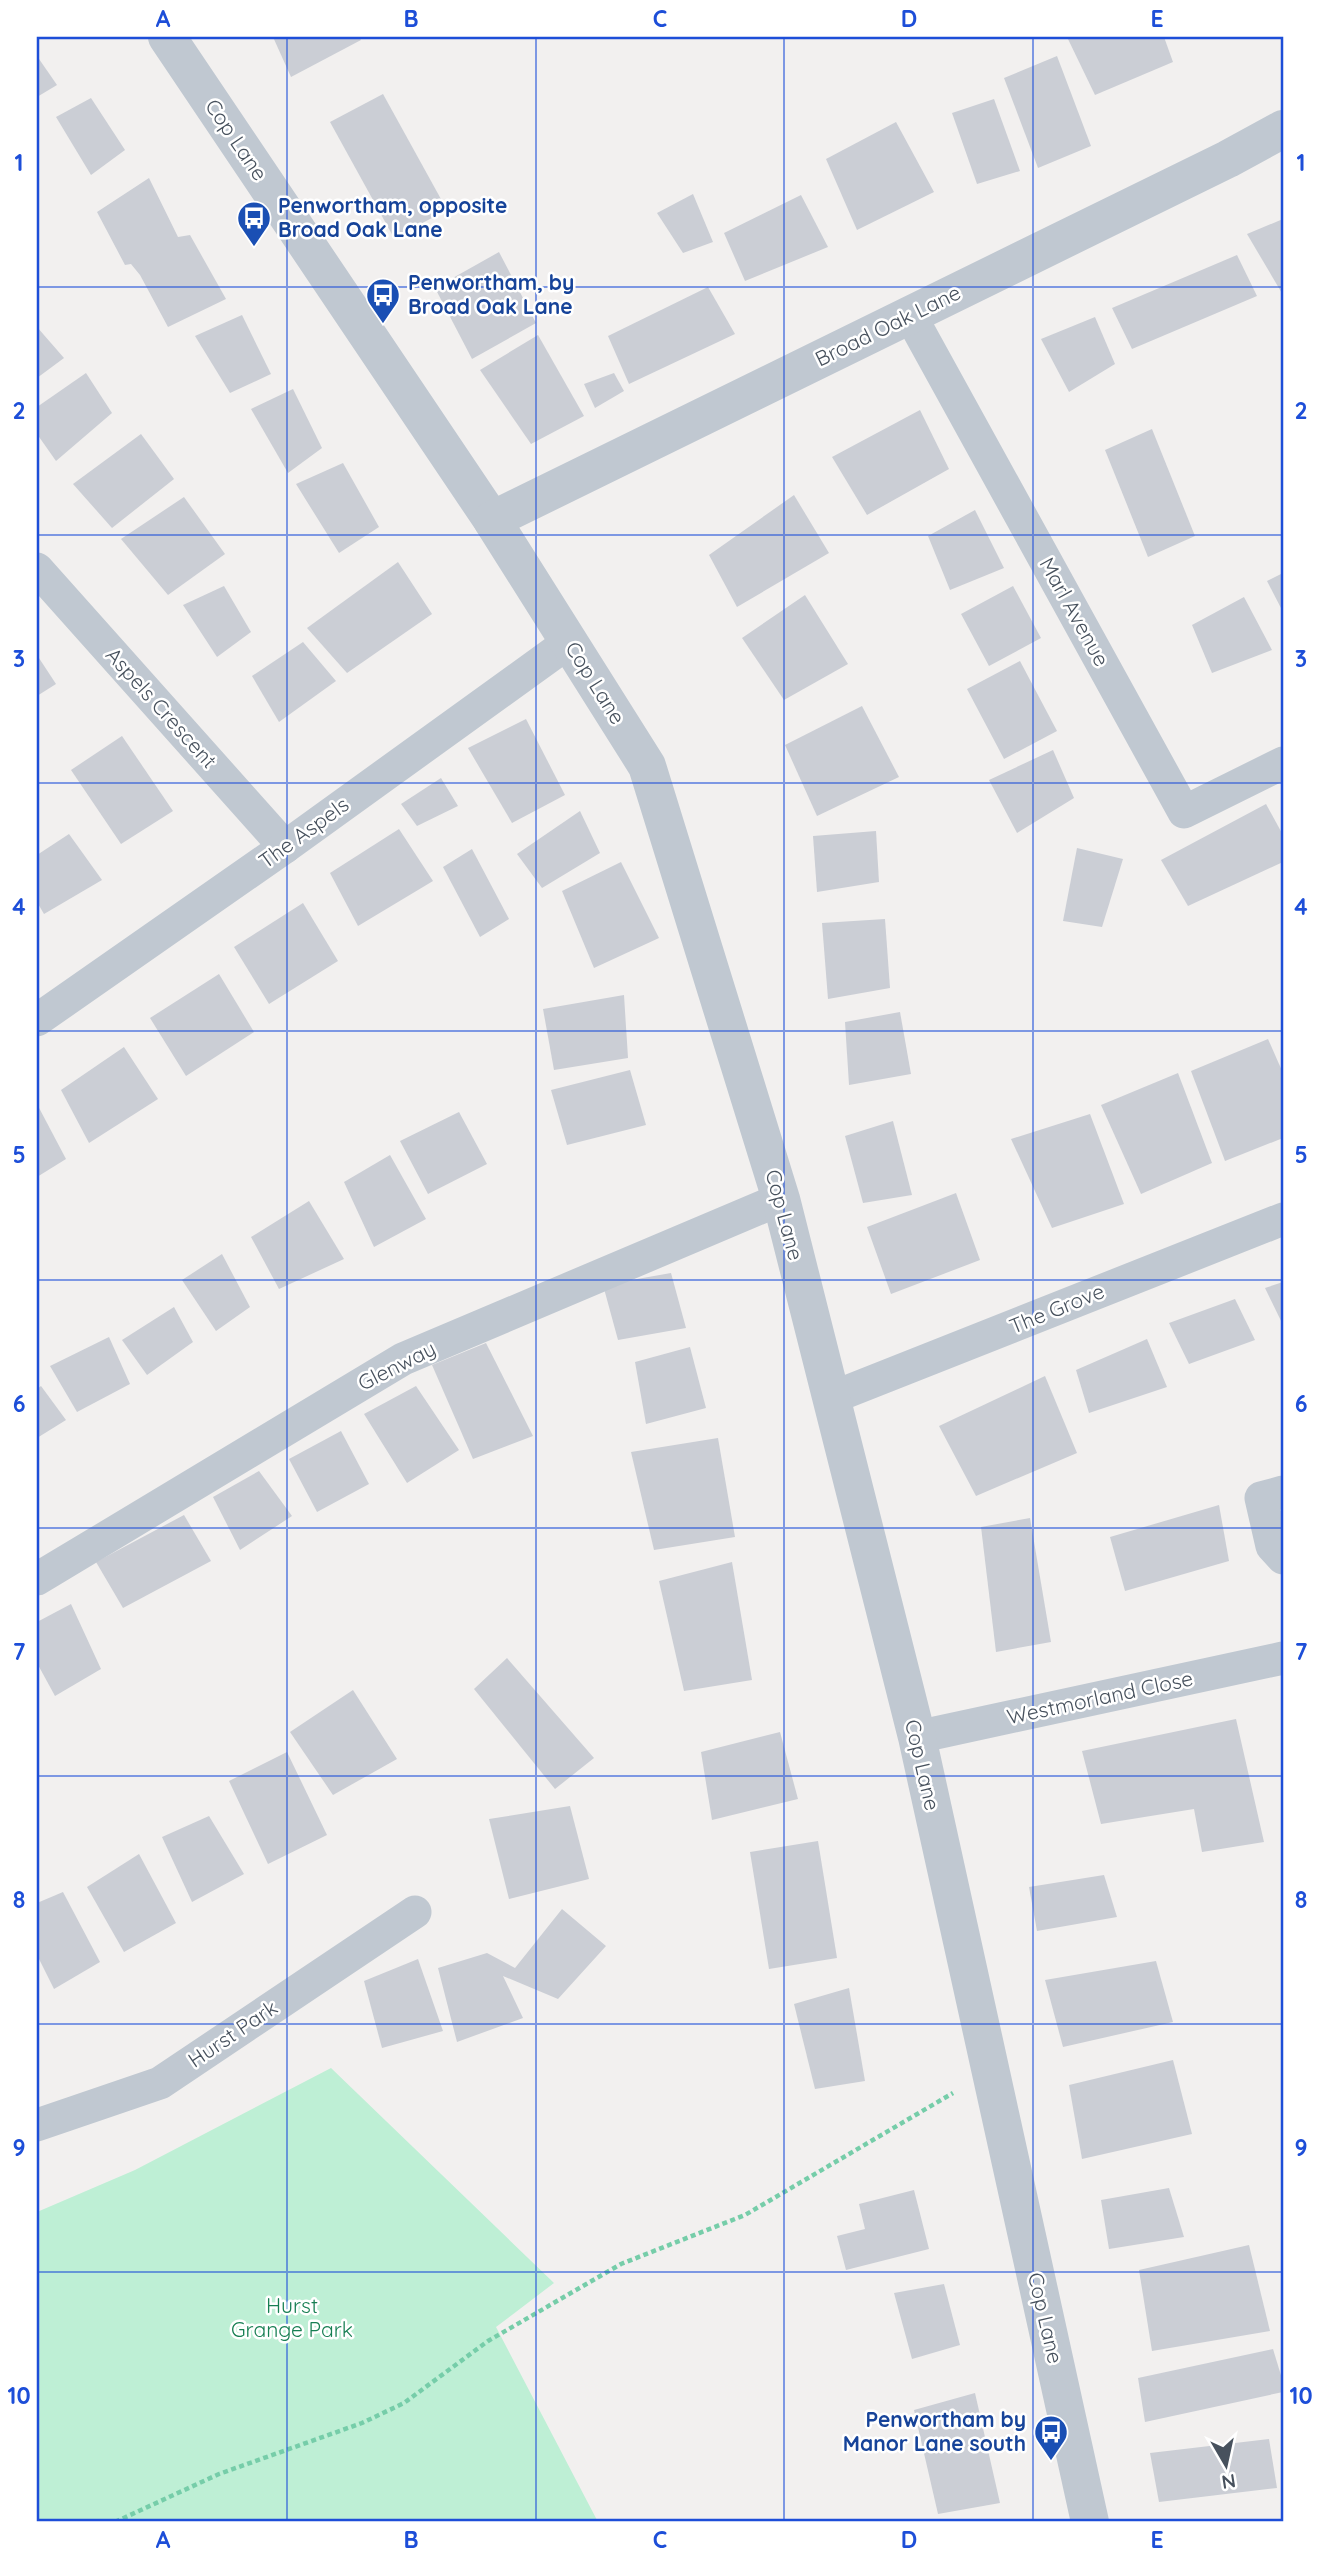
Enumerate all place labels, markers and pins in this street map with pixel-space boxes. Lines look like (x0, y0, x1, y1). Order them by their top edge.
place label: Penwortham, opposite Broad Oak Lane (278, 192, 507, 242)
bus stop icon: Penwortham, opposite Broad Oak Lane (235, 199, 273, 248)
place label: Penwortham, by Broad Oak Lane (408, 269, 574, 319)
bus stop icon: Penwortham, by Broad Oak Lane (364, 276, 402, 325)
place label: Penwortham by Manor Lane south (843, 2406, 1026, 2456)
bus stop icon: Penwortham by Manor Lane south (1032, 2413, 1070, 2462)

